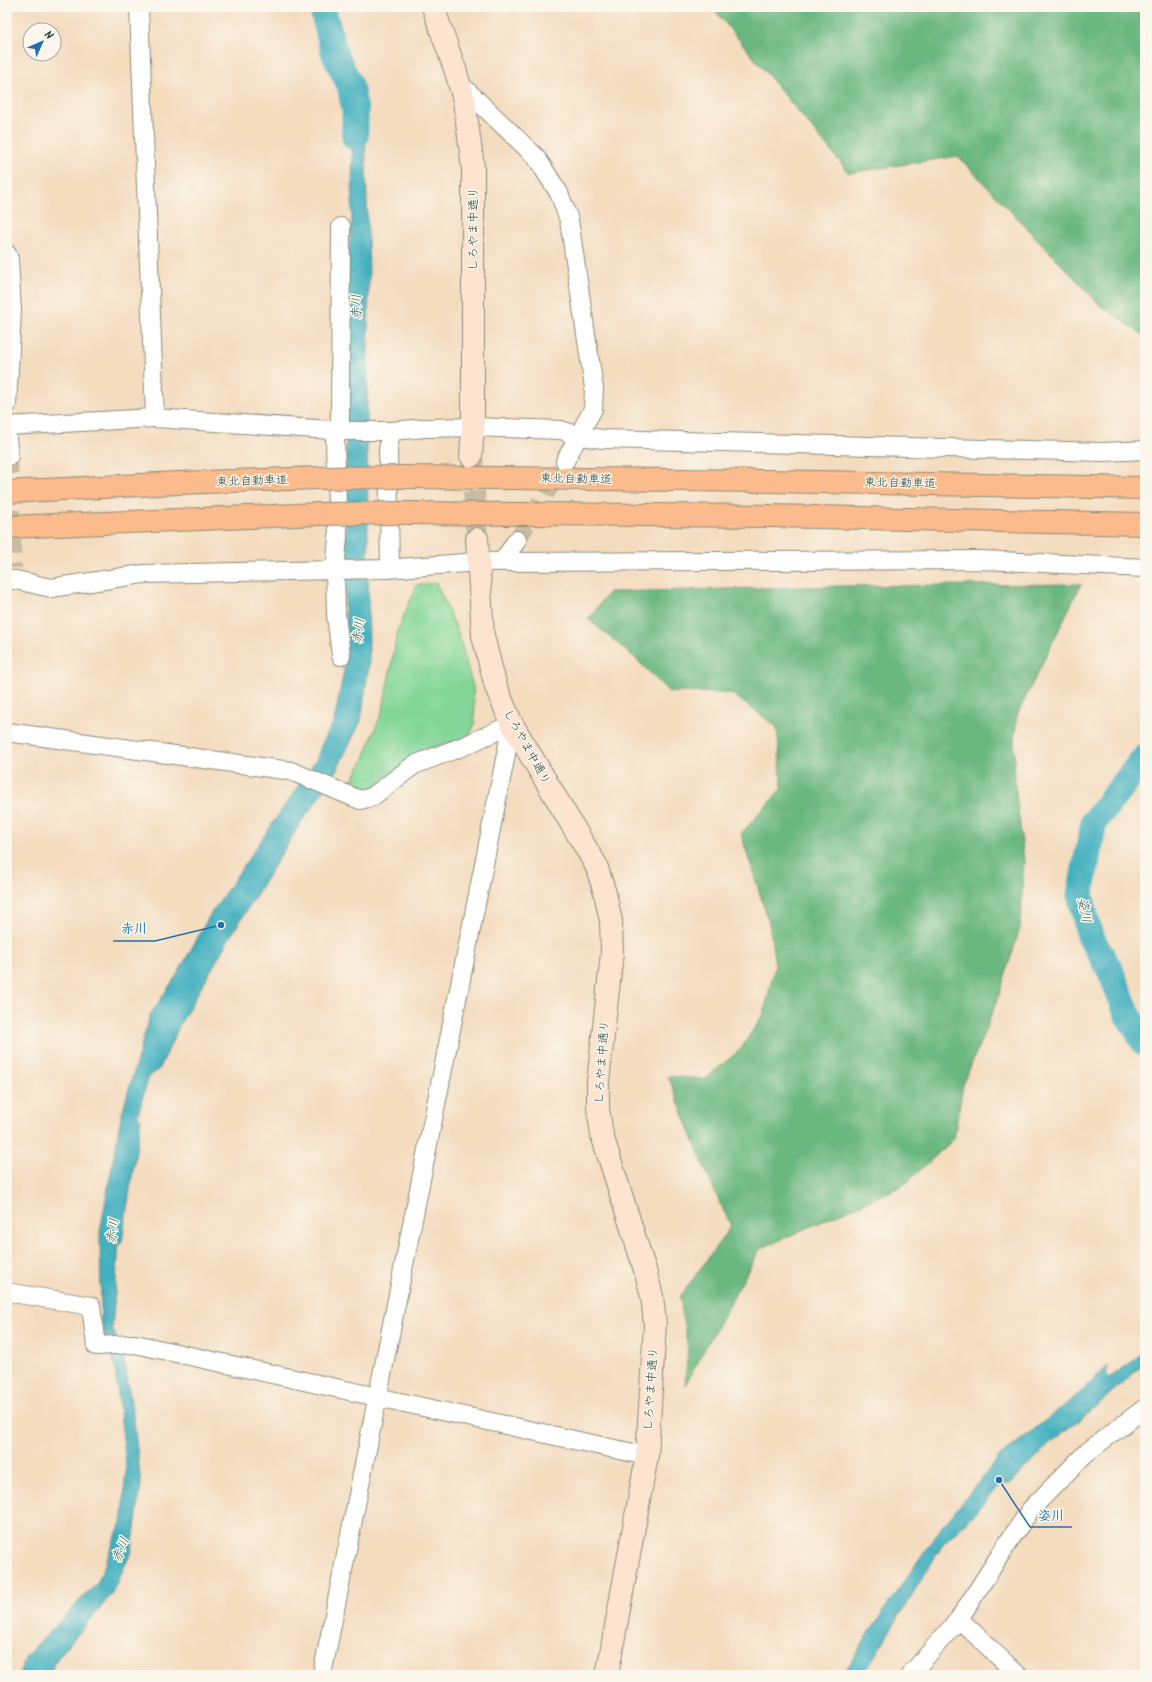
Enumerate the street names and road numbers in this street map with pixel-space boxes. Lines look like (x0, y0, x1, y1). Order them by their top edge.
street label: しろやま中通り (464, 187, 483, 271)
street label: 東北自動車道 (540, 469, 612, 489)
street label: 東北自動車道 (216, 470, 288, 492)
street label: 東北自動車道 (864, 473, 936, 493)
street label: しろやま中通り (498, 706, 556, 788)
street label: しろやま中通り (590, 1019, 614, 1105)
street label: しろやま中通り (639, 1346, 663, 1432)

